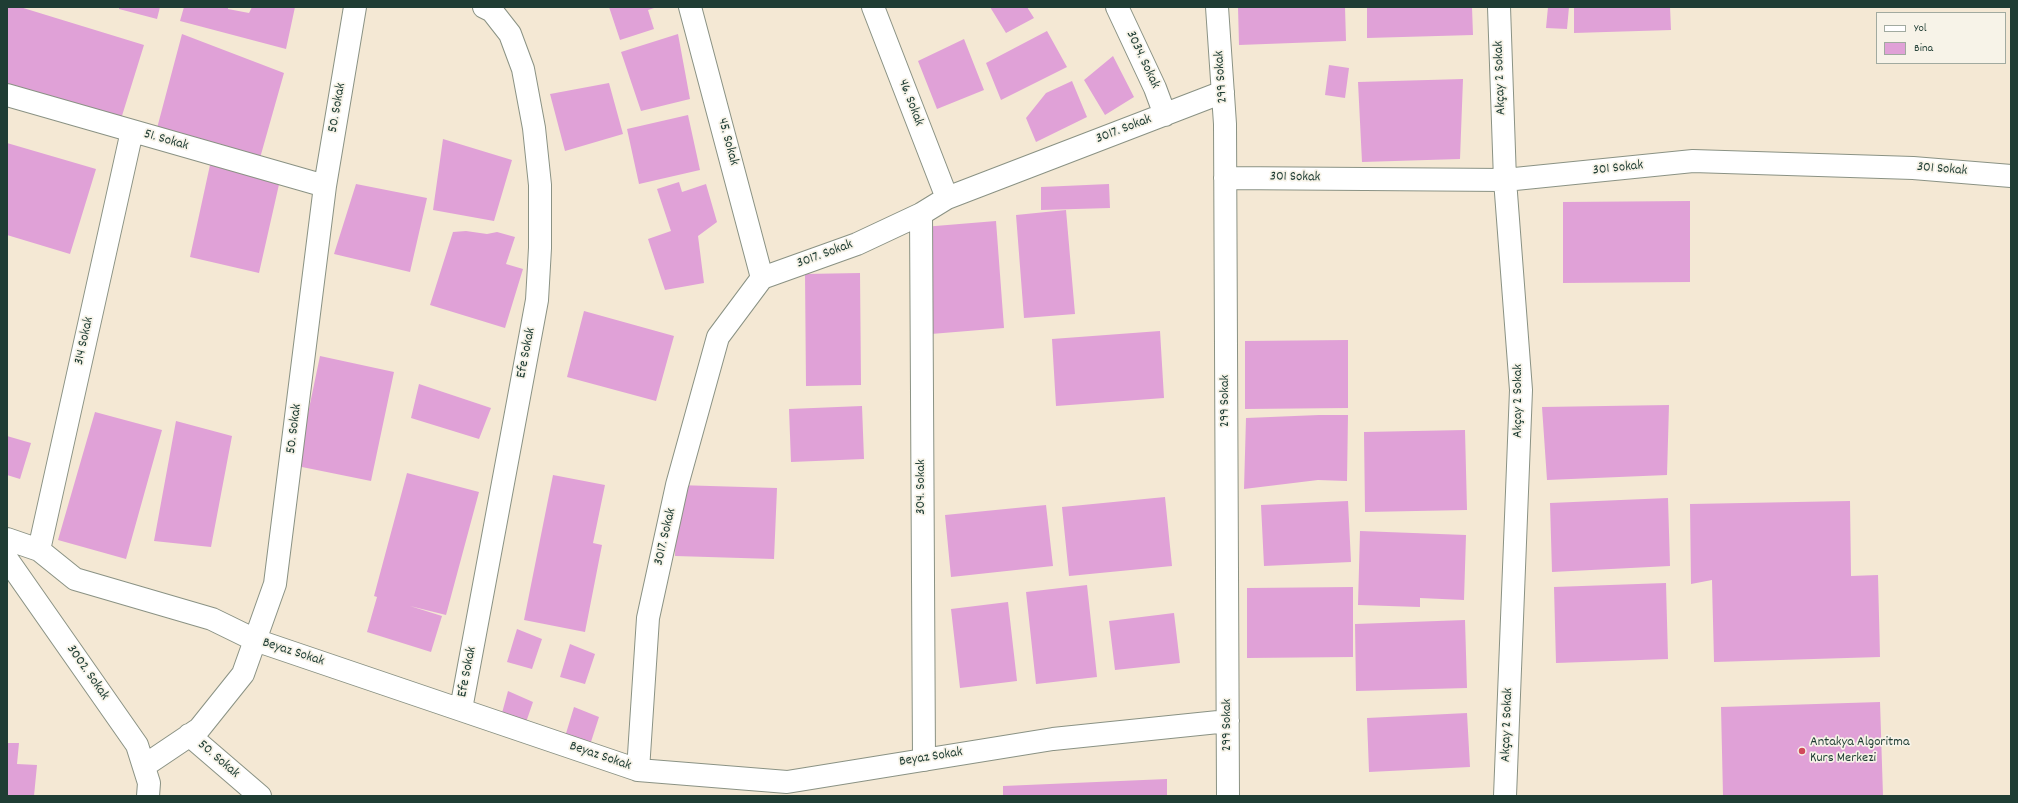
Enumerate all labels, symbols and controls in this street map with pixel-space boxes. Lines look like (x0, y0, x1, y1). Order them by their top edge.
legend (1876, 12, 2006, 64)
text: Yol (1914, 20, 1927, 37)
street label: 3034. Sokak (1121, 28, 1163, 92)
text: Bina (1914, 40, 1933, 57)
street label: Akçay 2 Sokak (1491, 41, 1511, 115)
street label: 299 Sokak (1212, 50, 1232, 104)
street label: 46. Sokak (893, 77, 927, 129)
street label: 50. Sokak (325, 82, 351, 134)
street label: 3017. Sokak (1094, 112, 1154, 148)
street label: 45. Sokak (713, 117, 741, 167)
street label: 51. Sokak (142, 127, 190, 155)
street label: 301 Sokak (1592, 158, 1644, 180)
street label: 301 Sokak (1916, 159, 1968, 181)
street label: 301 Sokak (1270, 169, 1320, 187)
street label: 3017. Sokak (795, 237, 855, 273)
street label: 314 Sokak (72, 315, 98, 367)
street label: Efe Sokak (514, 326, 540, 380)
street label: Akçay 2 Sokak (1511, 364, 1527, 438)
street label: 299 Sokak (1218, 375, 1234, 427)
street label: 50. Sokak (284, 403, 306, 455)
street label: 304. Sokak (914, 459, 930, 515)
street label: 3017. Sokak (651, 507, 681, 567)
street label: Beyaz Sokak (260, 635, 326, 671)
street label: 3002. Sokak (62, 642, 112, 704)
street label: Efe Sokak (455, 645, 481, 699)
street label: Akçay 2 Sokak (1498, 688, 1518, 762)
street label: 299 Sokak (1220, 699, 1236, 751)
place label: Antakya Algoritma Kurs Merkezi (1810, 735, 1909, 768)
street label: 50. Sokak (194, 737, 242, 783)
street label: Beyaz Sokak (567, 739, 633, 775)
street label: Beyaz Sokak (898, 745, 964, 771)
marker: Antakya Algoritma Kurs Merkezi (1797, 746, 1807, 756)

